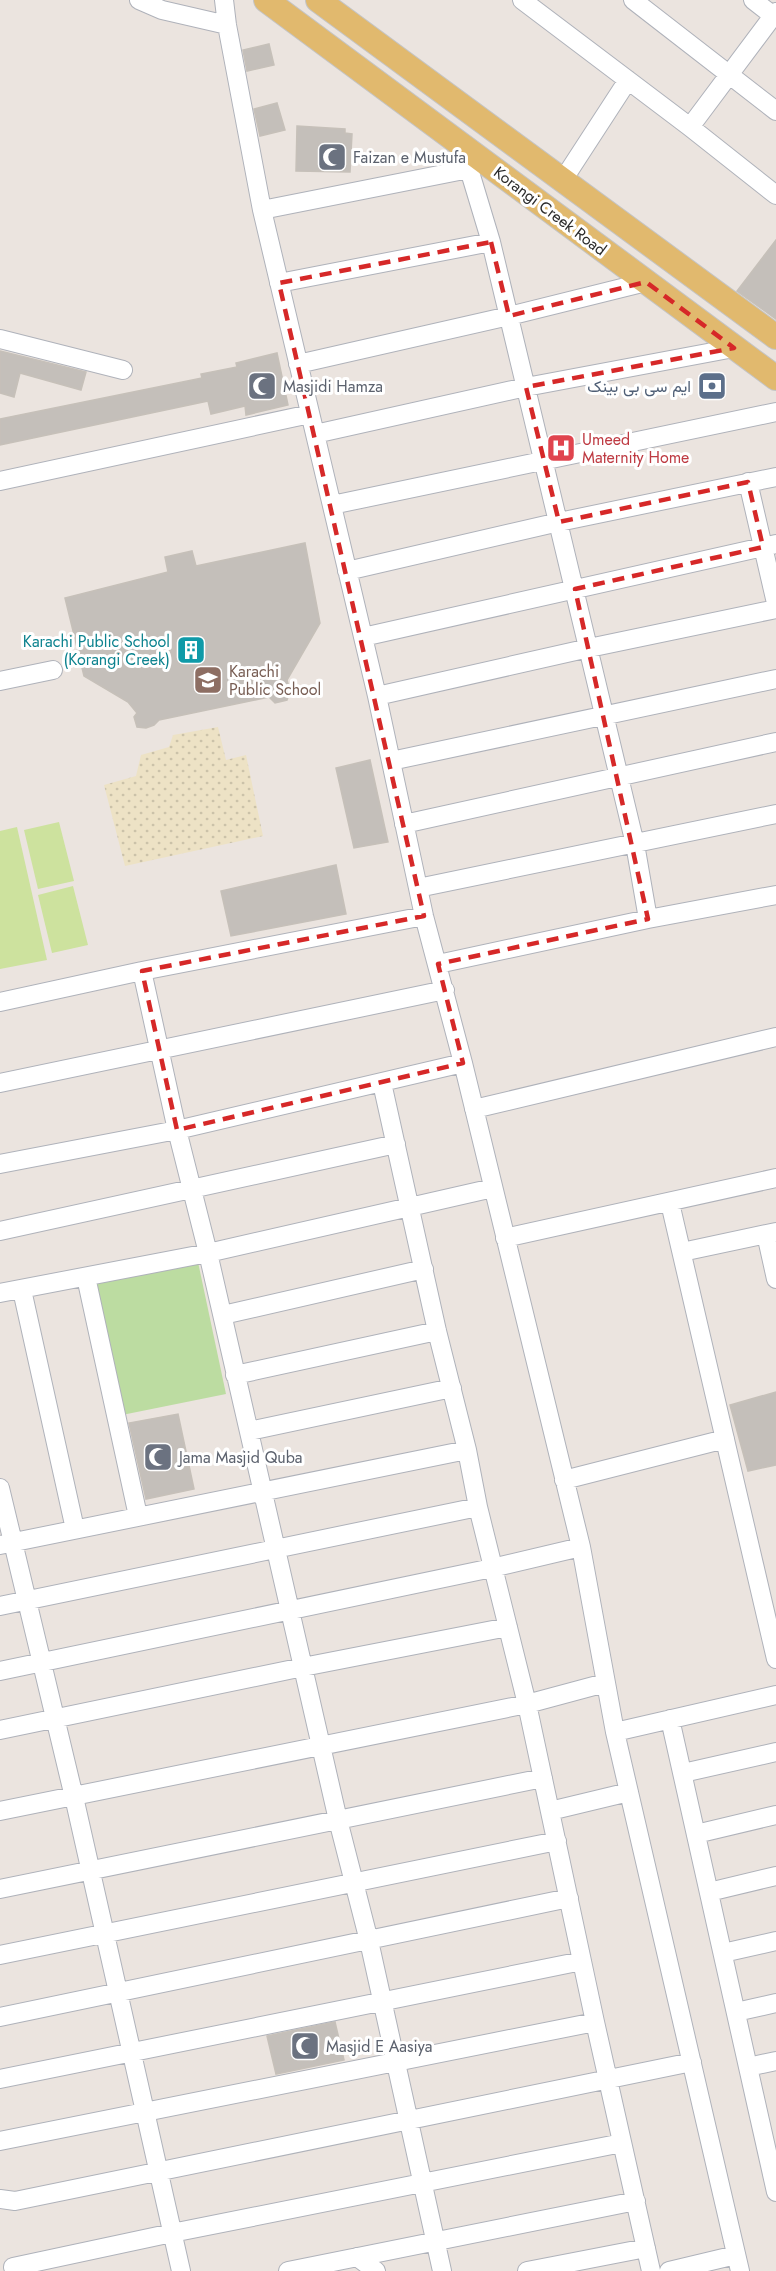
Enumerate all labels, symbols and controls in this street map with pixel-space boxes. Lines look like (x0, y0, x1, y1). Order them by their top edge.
mosque icon: Faizan e Mustufa (316, 141, 348, 173)
place label: Faizan e Mustufa (353, 146, 466, 169)
street label: Korangi Creek Road (489, 161, 611, 261)
mosque icon: Masjidi Hamza (246, 370, 278, 402)
bank icon: ایم سی بی بینک (696, 370, 728, 402)
place label: Masjidi Hamza (283, 375, 383, 398)
place label: ایم سی بی بینک (587, 375, 691, 398)
place label: Umeed Maternity Home (582, 428, 689, 469)
hospital icon: Umeed Maternity Home (545, 432, 577, 464)
place label: Karachi Public School (Korangi Creek) (23, 630, 170, 671)
building icon: Karachi Public School (Korangi Creek) (175, 634, 207, 666)
place label: Karachi Public School (229, 660, 321, 701)
school or university icon: Karachi Public School (192, 664, 224, 696)
mosque icon: Jama Masjid Quba (142, 1441, 174, 1473)
place label: Jama Masjid Quba (177, 1446, 303, 1469)
mosque icon: Masjid E Aasiya (289, 2030, 321, 2062)
place label: Masjid E Aasiya (326, 2035, 432, 2058)

